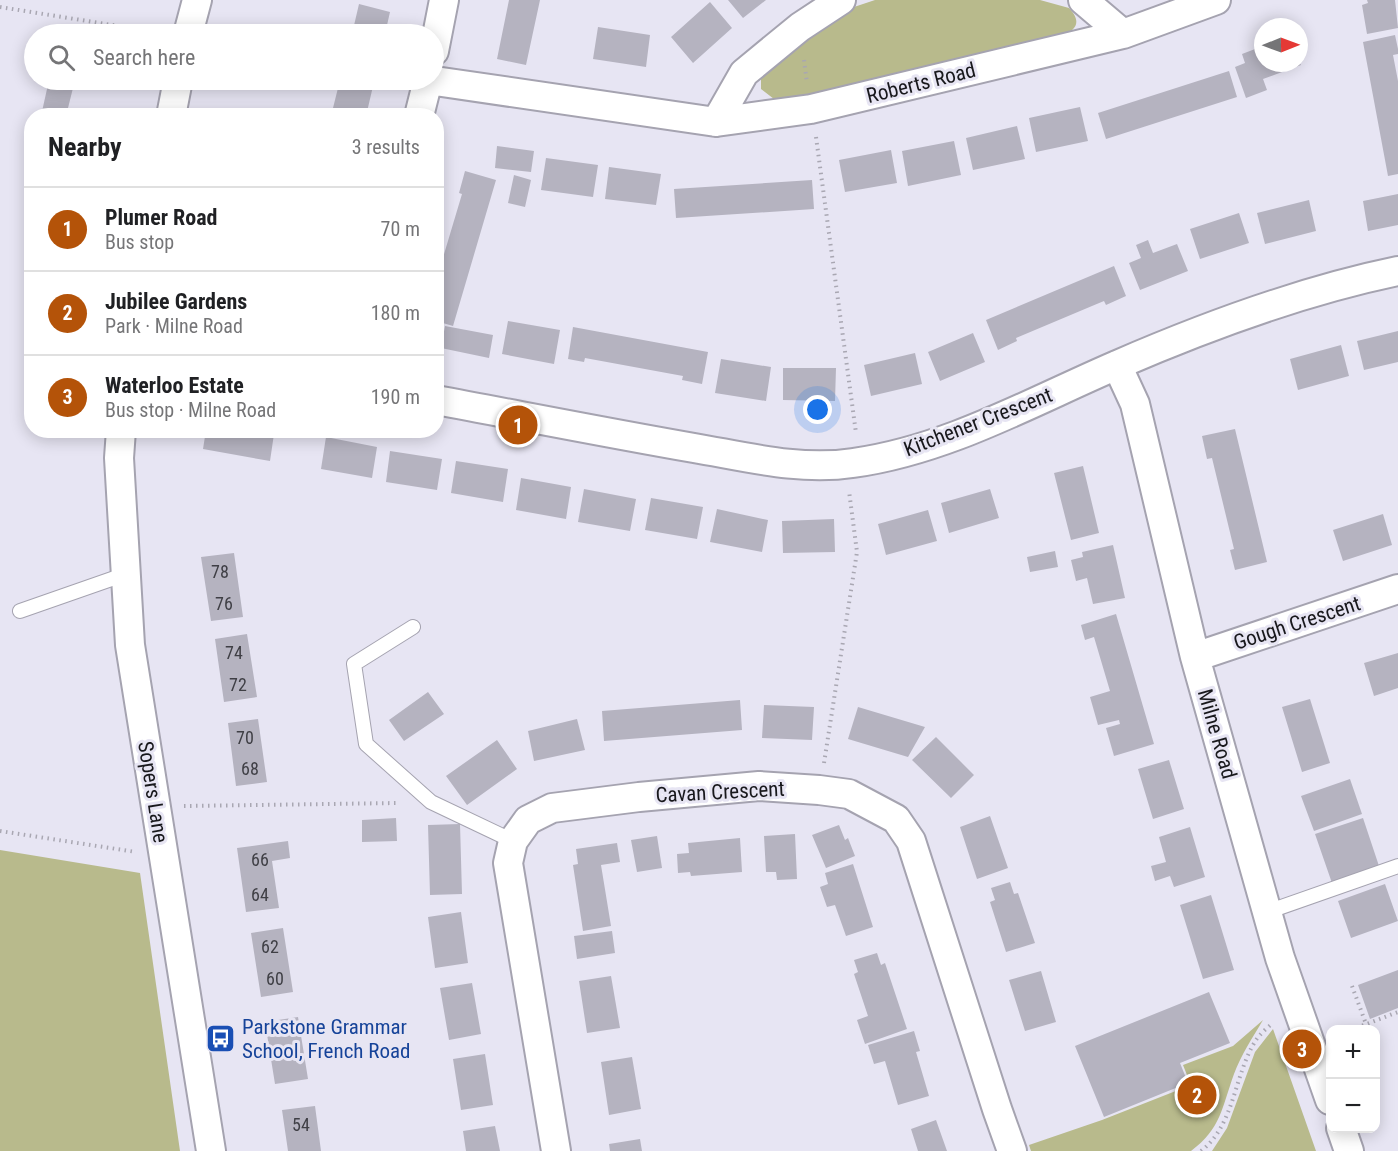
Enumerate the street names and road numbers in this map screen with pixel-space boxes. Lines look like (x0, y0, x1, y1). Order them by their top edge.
street label: Roberts Road (864, 58, 978, 108)
street label: Kitchener Crescent (900, 383, 1056, 461)
street label: Gough Crescent (1231, 591, 1363, 655)
street label: Milne Road (1193, 686, 1241, 782)
street label: Sopers Lane (133, 740, 173, 845)
street label: Cavan Crescent (655, 777, 785, 807)

